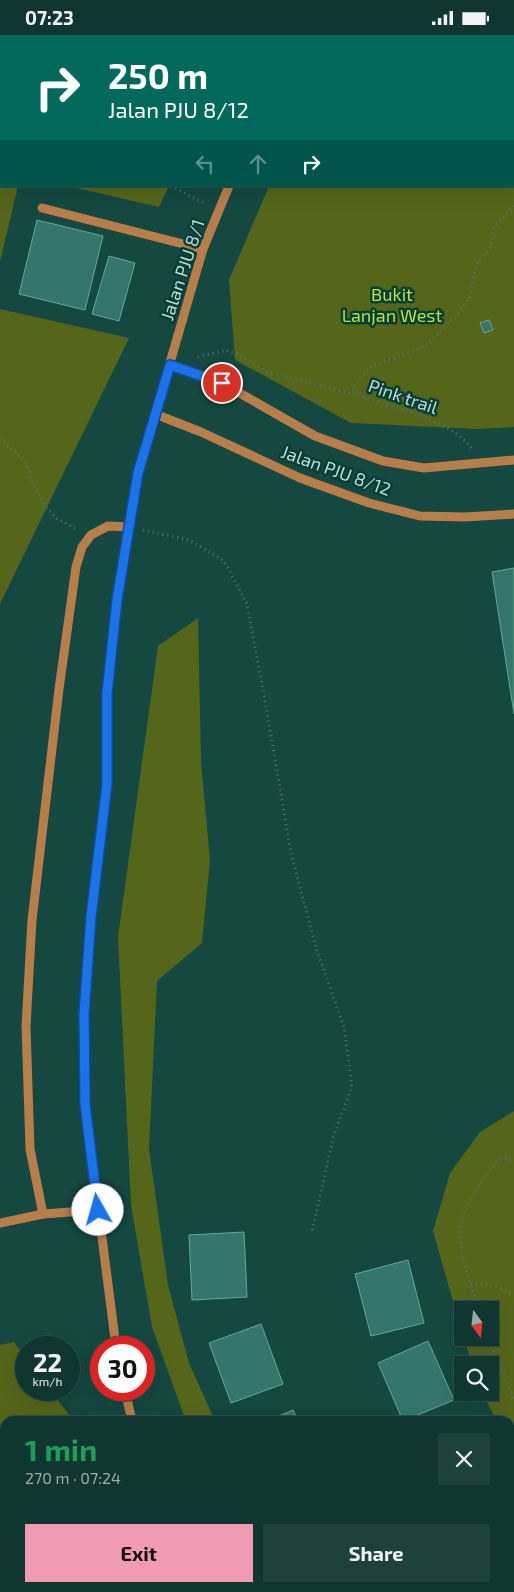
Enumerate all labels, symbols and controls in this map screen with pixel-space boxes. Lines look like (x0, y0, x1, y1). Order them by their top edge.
text: 07:23 (25, 6, 74, 29)
text: 250 m (108, 54, 208, 96)
icon: right (25, 55, 90, 120)
text: Jalan PJU 8/12 (108, 96, 249, 122)
icon: left (191, 150, 219, 178)
icon: ahead (244, 150, 272, 178)
icon: right (297, 150, 325, 178)
street label: Jalan PJU 8/1 (155, 216, 209, 323)
park label: Bukit Lanjan West (342, 283, 442, 326)
pin (201, 362, 243, 404)
icon: arrive (208, 369, 236, 397)
street label: Pink trail (366, 374, 442, 418)
street label: Jalan PJU 8/12 (278, 440, 394, 500)
position arrow (71, 1183, 123, 1235)
north arrow (454, 1301, 499, 1346)
map controls (454, 1301, 499, 1401)
speed limit sign: 30 (90, 1336, 155, 1401)
text: 22 (33, 1347, 62, 1377)
button: search (454, 1356, 499, 1401)
text: km/h (33, 1374, 62, 1388)
text: 1 min (25, 1431, 97, 1467)
button: close (438, 1433, 490, 1485)
text: 270 m · 07:24 (25, 1468, 121, 1487)
button: Exit (25, 1524, 253, 1582)
button: Share (263, 1524, 490, 1582)

